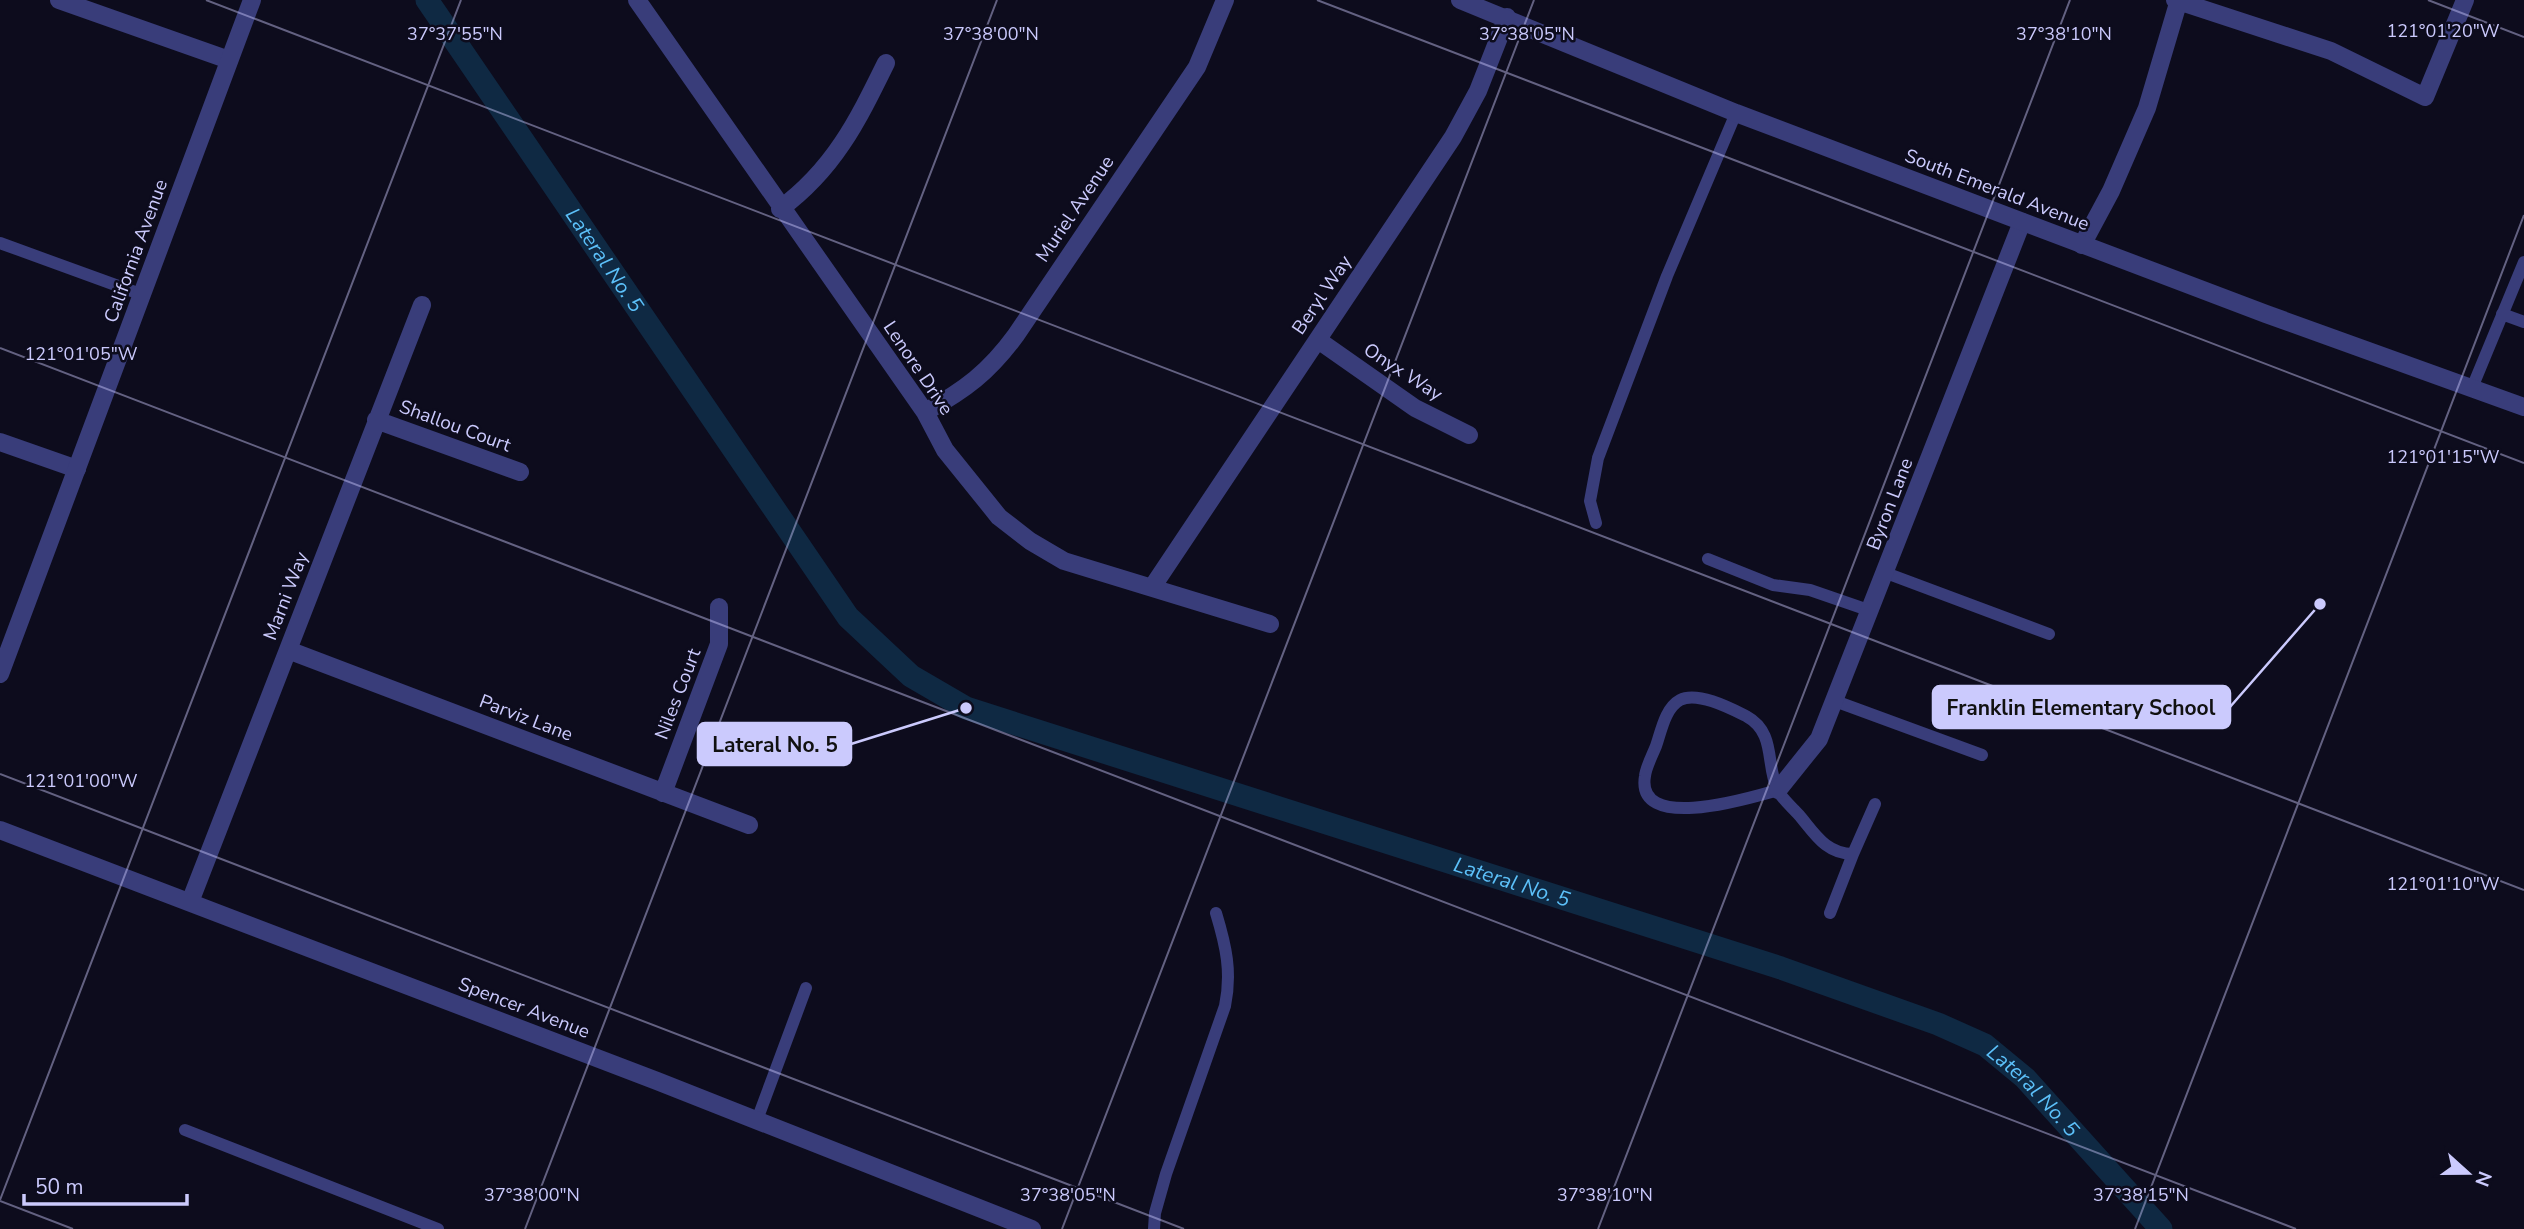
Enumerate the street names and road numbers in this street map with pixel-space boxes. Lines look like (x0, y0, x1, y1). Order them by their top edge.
street label: South Emerald Avenue (1901, 143, 2093, 237)
street label: Muriel Avenue (1030, 151, 1120, 267)
street label: California Avenue (98, 176, 174, 326)
street label: Beryl Way (1286, 250, 1358, 340)
street label: Lenore Drive (877, 316, 959, 420)
street label: Onyx Way (1358, 337, 1448, 407)
street label: Shallou Court (396, 394, 515, 458)
street label: Byron Lane (1861, 454, 1919, 554)
street label: Marni Way (257, 548, 315, 644)
street label: Niles Court (649, 644, 707, 743)
street label: Parviz Lane (476, 688, 576, 748)
street label: Spencer Avenue (455, 971, 593, 1045)

